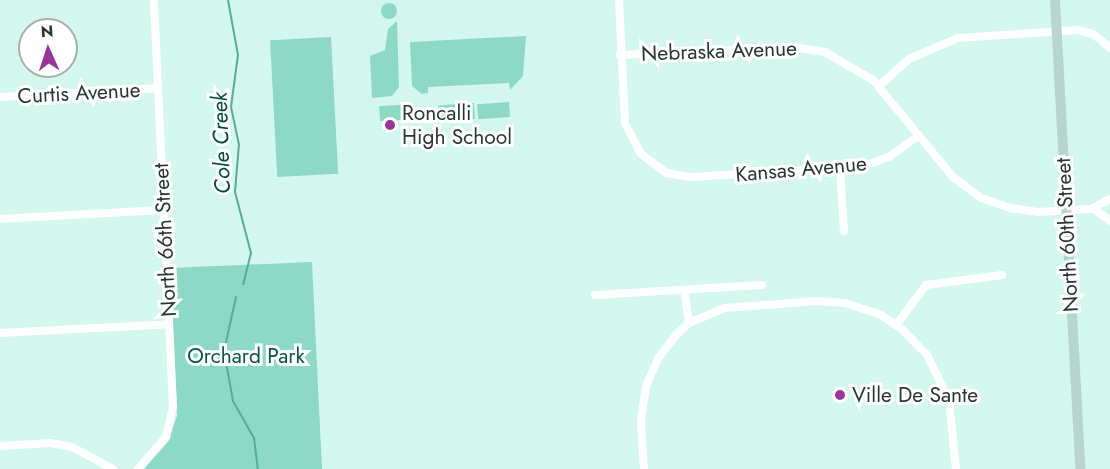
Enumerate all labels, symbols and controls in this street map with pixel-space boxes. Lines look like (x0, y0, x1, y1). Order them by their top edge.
north arrow (18, 18, 78, 78)
text: N (40, 20, 54, 43)
street label: Nebraska Avenue (641, 36, 797, 66)
street label: Curtis Avenue (17, 77, 141, 109)
water label: Cole Creek (206, 92, 236, 194)
place label: Roncalli High School (402, 100, 512, 150)
marker: Roncalli High School (383, 118, 397, 132)
street label: Kansas Avenue (734, 151, 868, 187)
street label: North 60th Street (1050, 157, 1084, 313)
street label: North 66th Street (148, 162, 182, 318)
park label: Orchard Park (187, 343, 305, 369)
place label: Ville De Sante (852, 382, 978, 408)
marker: Ville De Sante (833, 388, 847, 402)

